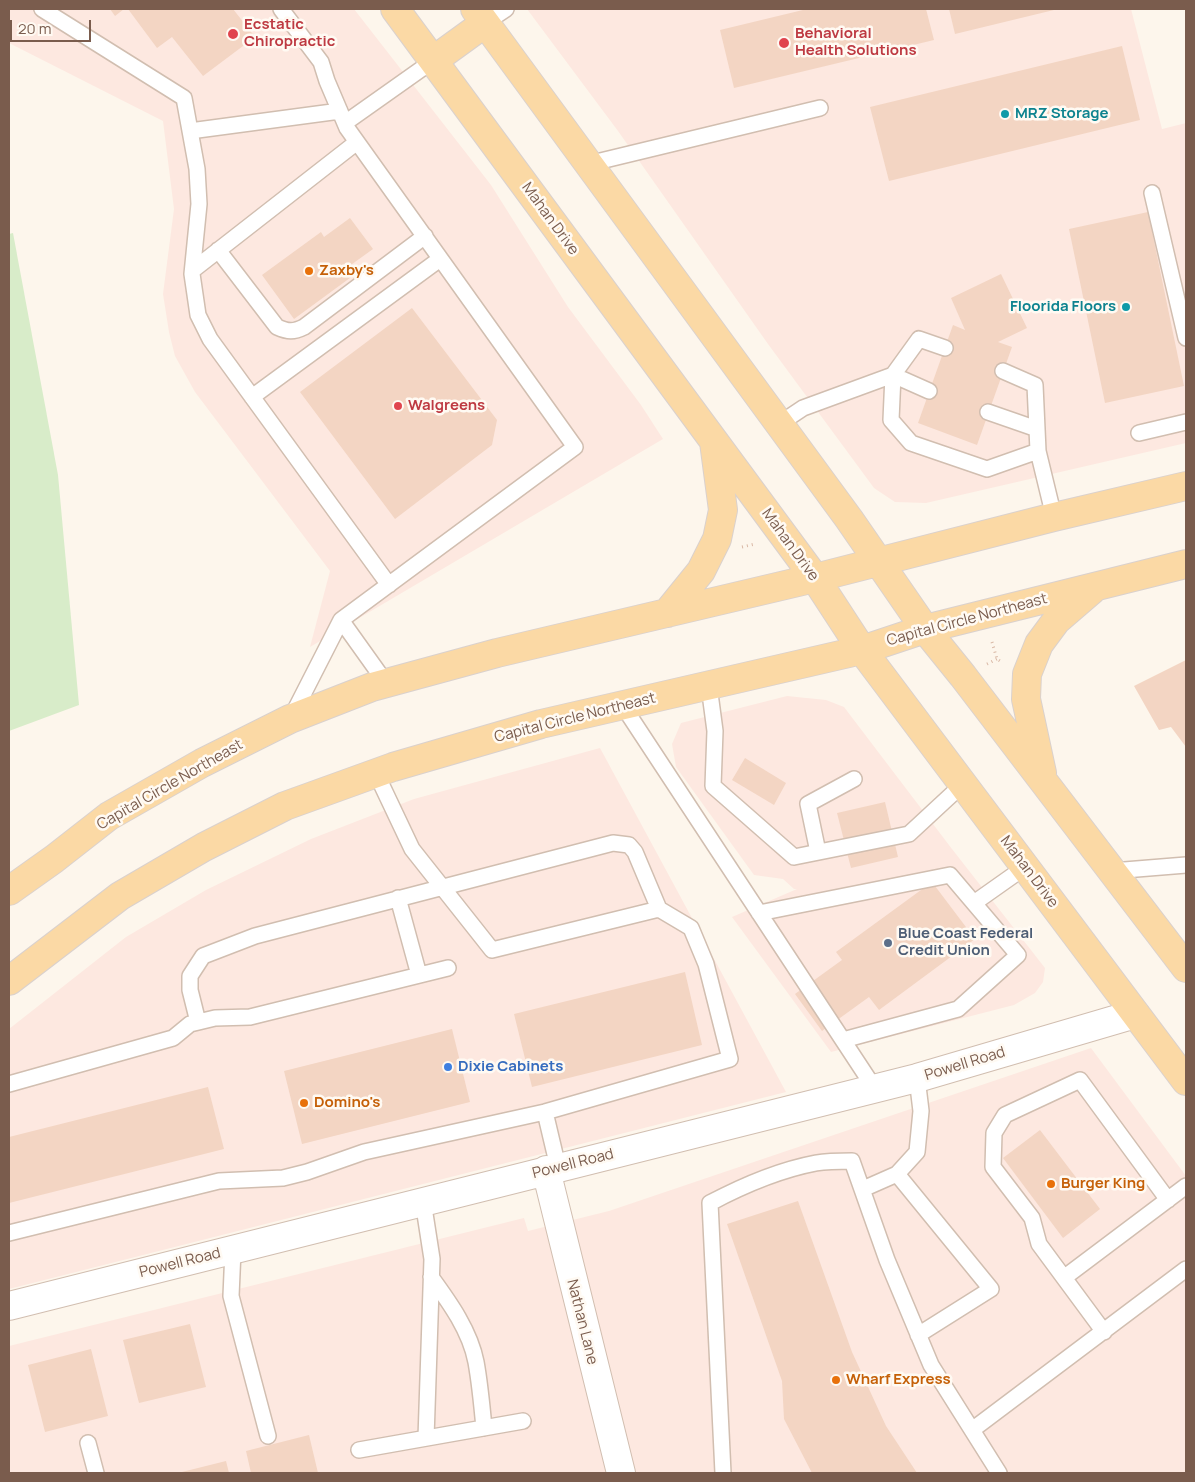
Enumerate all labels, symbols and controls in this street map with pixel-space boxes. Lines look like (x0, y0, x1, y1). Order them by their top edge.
scale bar (12, 10, 94, 42)
place label: Ecstatic Chiropractic (244, 16, 335, 51)
text: 20 m (18, 18, 51, 39)
place label: Behavioral Health Solutions (795, 25, 917, 60)
marker: Ecstatic Chiropractic (226, 27, 240, 41)
marker: Behavioral Health Solutions (777, 36, 791, 50)
place label: MRZ Storage (1015, 105, 1109, 123)
marker: MRZ Storage (999, 108, 1011, 120)
street label: Mahan Drive (518, 179, 582, 259)
place label: Zaxby's (319, 262, 374, 280)
marker: Zaxby's (303, 265, 315, 277)
place label: Floorida Floors (1010, 298, 1116, 316)
marker: Floorida Floors (1120, 301, 1132, 313)
place label: Walgreens (408, 397, 485, 415)
marker: Walgreens (392, 400, 404, 412)
street label: Mahan Drive (758, 505, 822, 585)
street label: Capital Circle Northeast (885, 590, 1049, 650)
street label: Capital Circle Northeast (493, 689, 657, 747)
street label: Capital Circle Northeast (94, 736, 246, 834)
street label: Mahan Drive (996, 833, 1062, 911)
place label: Blue Coast Federal Credit Union (898, 925, 1033, 960)
marker: Blue Coast Federal Credit Union (882, 937, 894, 949)
street label: Powell Road (923, 1043, 1007, 1085)
place label: Dixie Cabinets (458, 1058, 563, 1076)
marker: Dixie Cabinets (442, 1061, 454, 1073)
place label: Domino's (314, 1094, 380, 1112)
marker: Domino's (298, 1097, 310, 1109)
street label: Powell Road (530, 1145, 616, 1183)
place label: Burger King (1061, 1175, 1145, 1193)
marker: Burger King (1045, 1178, 1057, 1190)
street label: Powell Road (137, 1244, 223, 1282)
street label: Nathan Lane (563, 1277, 601, 1367)
place label: Wharf Express (846, 1371, 951, 1389)
marker: Wharf Express (830, 1374, 842, 1386)

